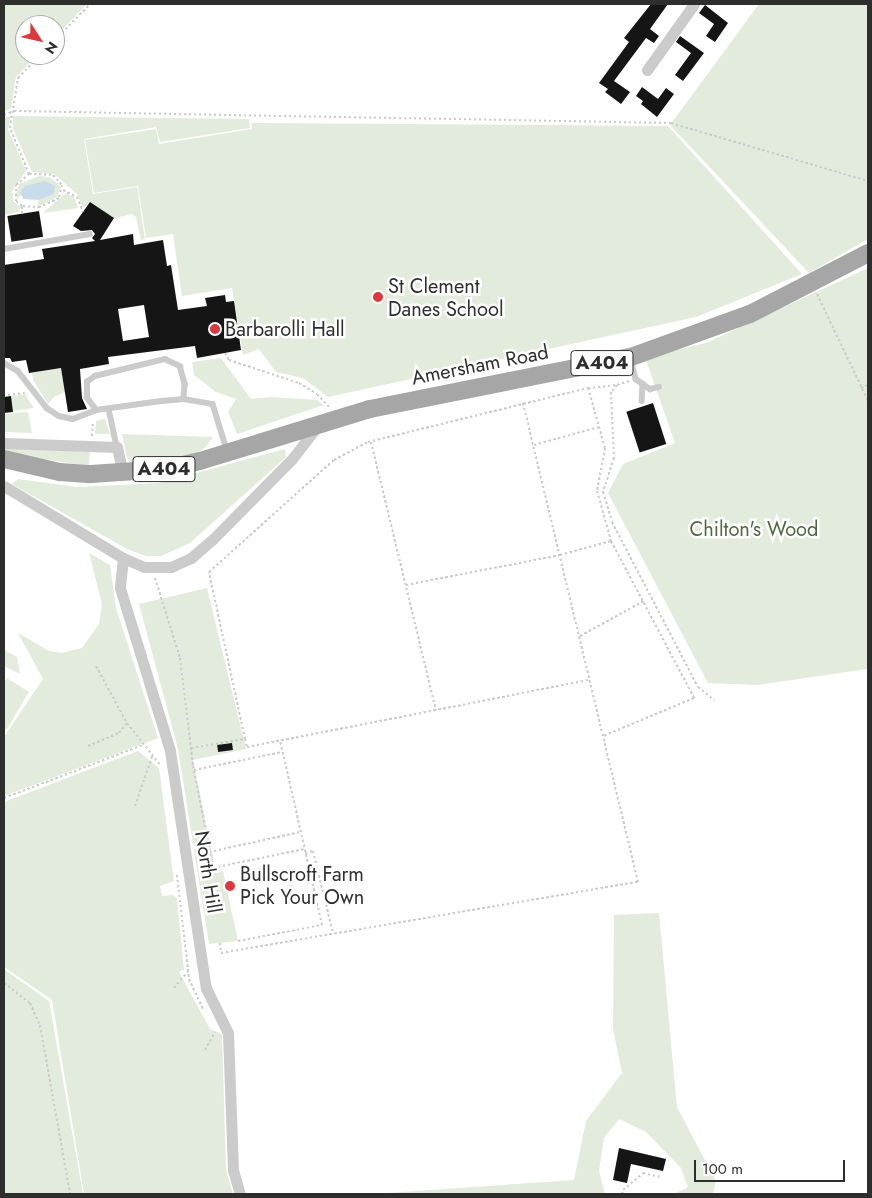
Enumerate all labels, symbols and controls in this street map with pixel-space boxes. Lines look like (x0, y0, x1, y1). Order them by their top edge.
north arrow (15, 15, 65, 65)
text: N (40, 38, 63, 58)
place label: St Clement Danes School (388, 274, 504, 321)
marker: St Clement Danes School (372, 291, 384, 303)
place label: Barbarolli Hall (225, 317, 345, 341)
marker: Barbarolli Hall (209, 323, 221, 335)
street label: Amersham Road (410, 340, 550, 390)
road number: A404 (570, 346, 634, 379)
road number: A404 (132, 452, 196, 486)
park label: Chilton's Wood (690, 517, 818, 541)
street label: North Hill (190, 829, 226, 915)
place label: Bullscroft Farm Pick Your Own (240, 862, 364, 909)
marker: Bullscroft Farm Pick Your Own (224, 880, 236, 892)
scale bar (697, 1150, 848, 1182)
text: 100 m (702, 1158, 743, 1180)

